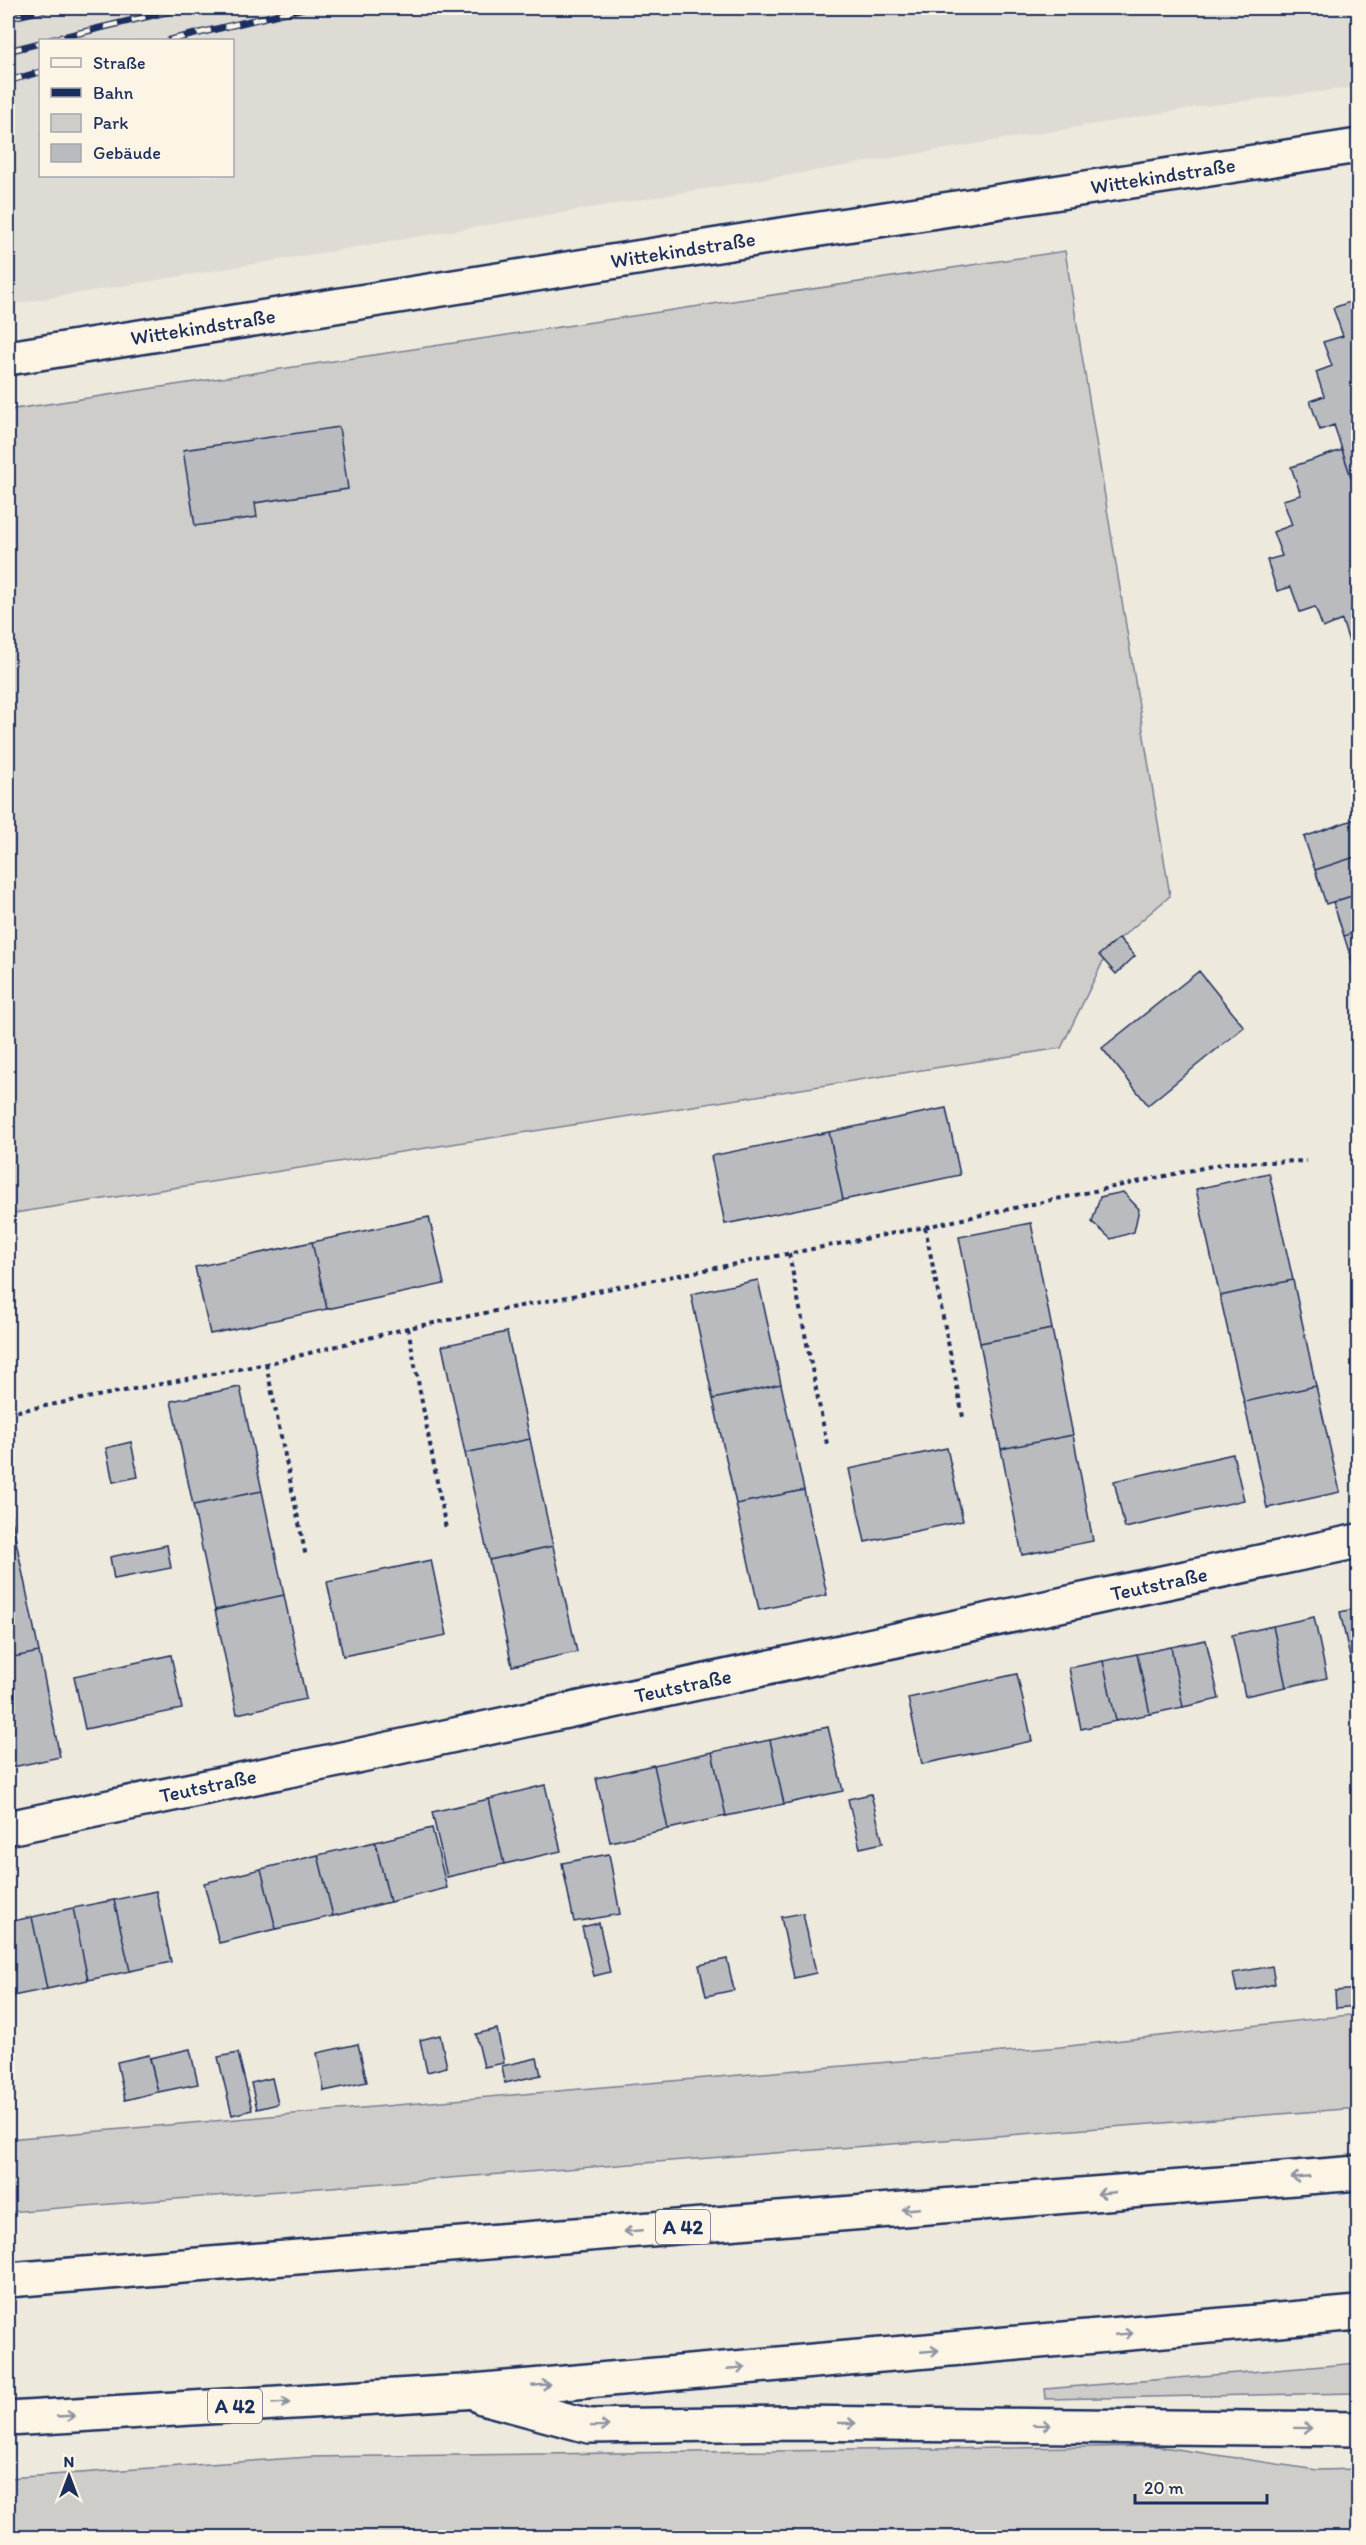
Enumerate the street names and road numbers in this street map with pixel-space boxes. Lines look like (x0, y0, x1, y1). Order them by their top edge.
street label: Wittekindstraße (1089, 152, 1237, 199)
street label: Wittekindstraße (609, 226, 757, 273)
street label: Wittekindstraße (129, 303, 277, 350)
street label: Teutstraße (1108, 1561, 1210, 1606)
street label: Teutstraße (632, 1663, 734, 1708)
street label: Teutstraße (157, 1763, 259, 1808)
road number: A 42 (656, 2210, 710, 2244)
road number: A 42 (208, 2389, 262, 2423)

